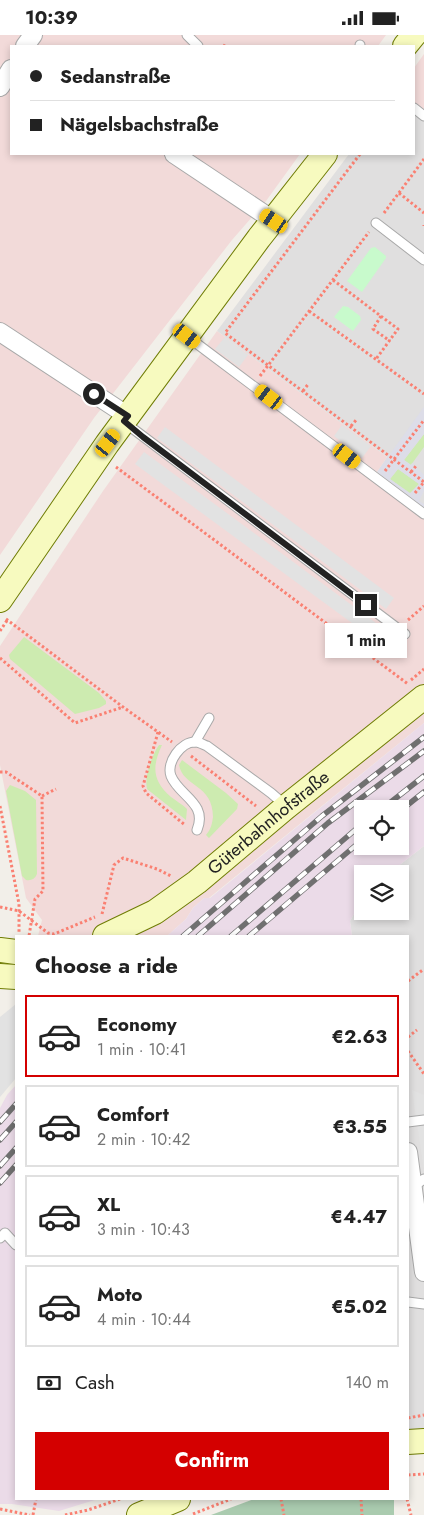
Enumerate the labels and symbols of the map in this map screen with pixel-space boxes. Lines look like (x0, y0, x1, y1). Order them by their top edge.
car (257, 206, 290, 236)
car (170, 321, 203, 351)
car (252, 382, 285, 412)
route start (83, 383, 105, 405)
car (92, 427, 123, 459)
car (330, 441, 363, 471)
route end (355, 594, 377, 616)
callout: 1 min (325, 623, 407, 657)
street label: Güterbahnhofstraße (202, 764, 335, 881)

